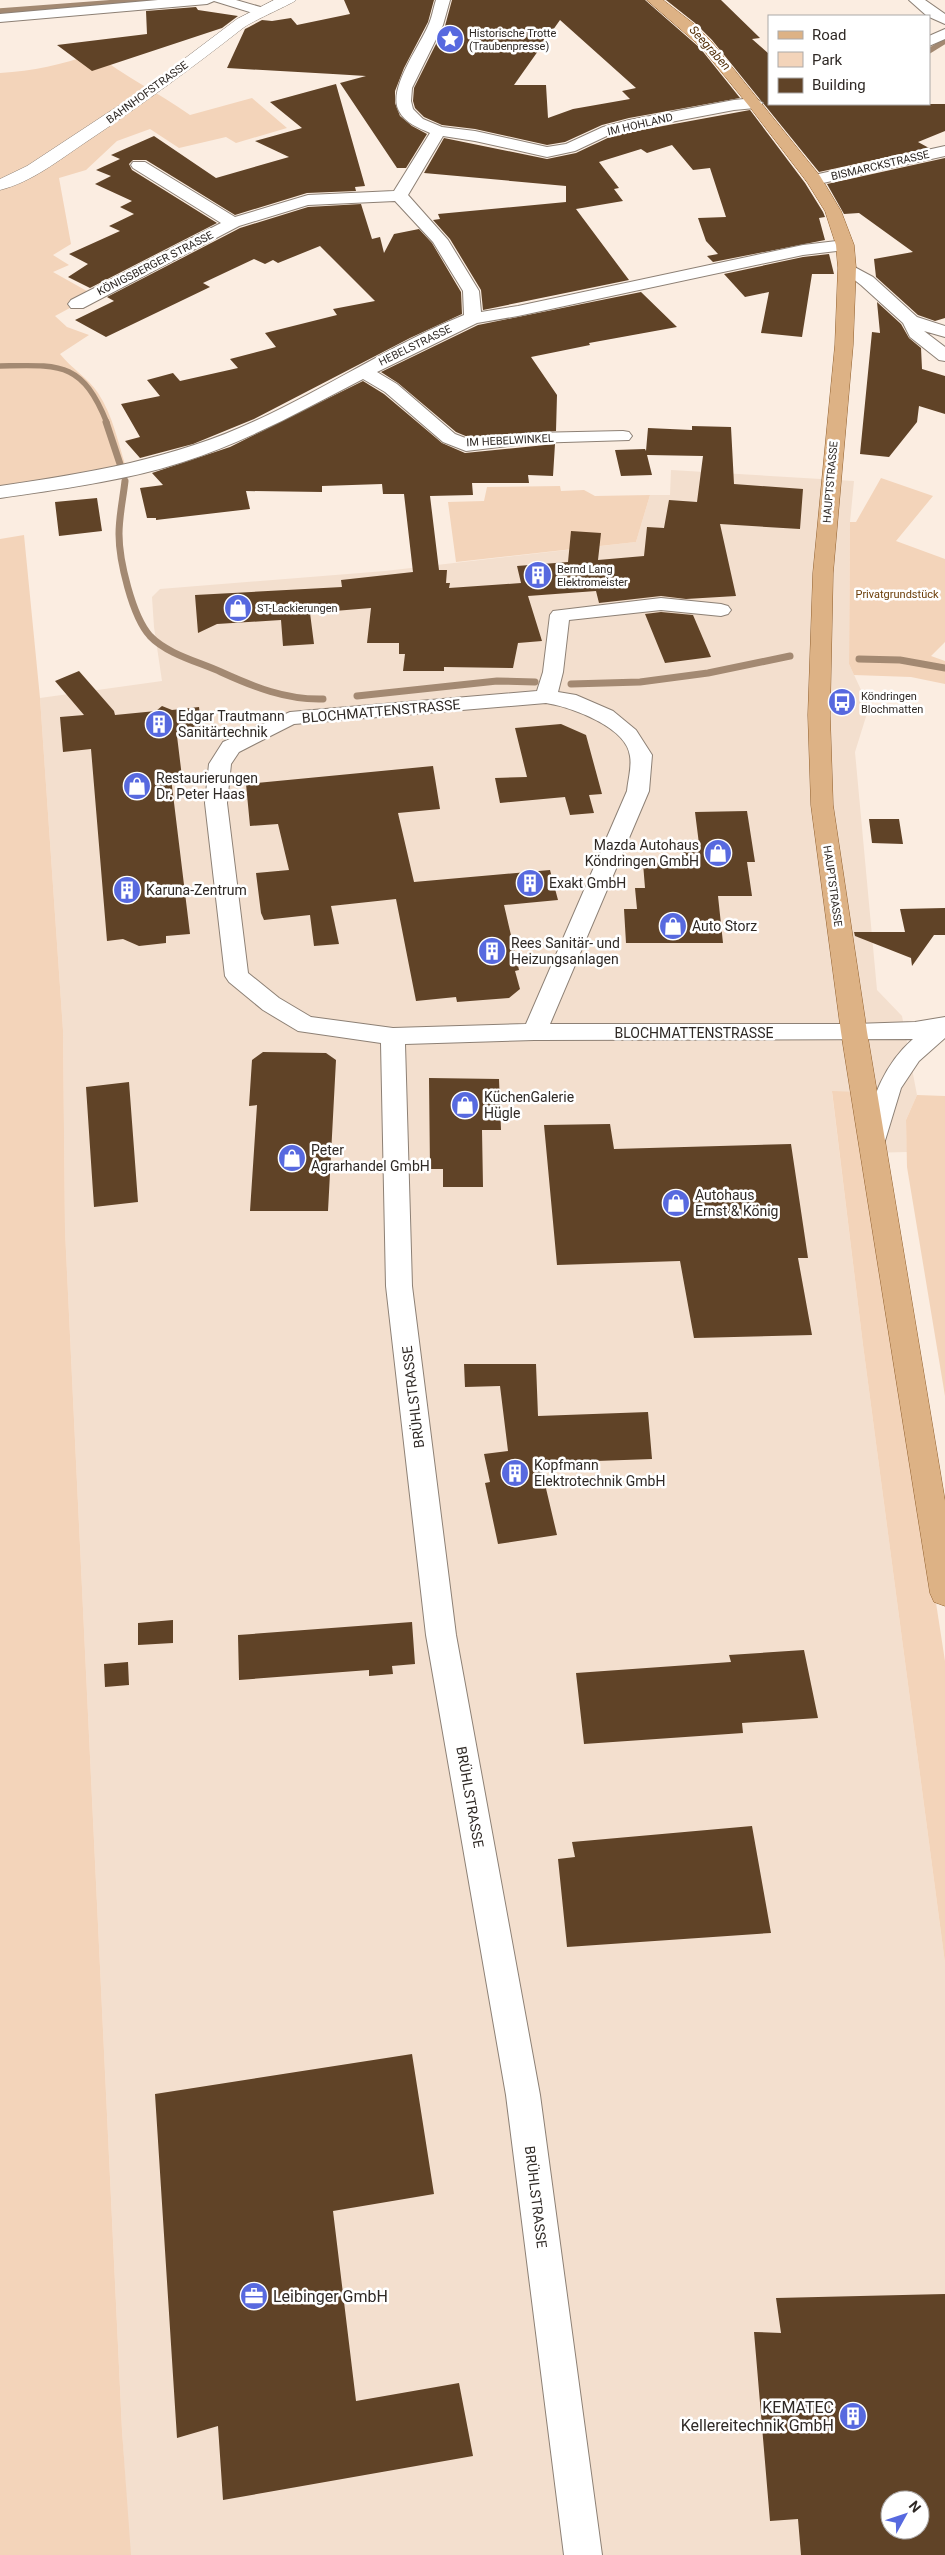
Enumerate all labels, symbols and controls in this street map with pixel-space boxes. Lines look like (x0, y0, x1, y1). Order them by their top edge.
legend (768, 15, 930, 105)
water label: Seegraben (686, 23, 734, 73)
place icon: Historische Trotte (Traubenpresse) (435, 24, 465, 54)
text: Road (812, 26, 846, 44)
place label: Historische Trotte (Traubenpresse) (469, 27, 556, 53)
text: Park (812, 51, 843, 69)
street label: BAHNHOFSTRASSE (104, 58, 191, 126)
text: Building (812, 76, 866, 94)
street label: IM HOHLAND (606, 111, 674, 138)
street label: BISMARCKSTRASSE (830, 148, 931, 183)
street label: KÖNIGSBERGER STRASSE (95, 228, 216, 298)
street label: HEBELSTRASSE (377, 322, 454, 369)
street label: IM HEBELWINKEL (466, 432, 554, 449)
street label: HAUPTSTRASSE (820, 441, 841, 523)
building icon: Bernd Lang Elektromeister (523, 560, 553, 590)
place label: Bernd Lang Elektromeister (557, 563, 628, 589)
park label: Privatgrundstück (855, 588, 939, 601)
shop icon: ST-Lackierungen (223, 593, 253, 623)
place label: ST-Lackierungen (257, 602, 338, 615)
bus stop icon: Köndringen Blochmatten (827, 687, 857, 717)
place label: Köndringen Blochmatten (861, 690, 923, 716)
street label: BLOCHMATTENSTRASSE (301, 696, 461, 726)
place label: Edgar Trautmann Sanitärtechnik (178, 708, 285, 740)
building icon: Edgar Trautmann Sanitärtechnik (144, 709, 174, 739)
place label: Restaurierungen Dr. Peter Haas (156, 770, 258, 802)
shop icon: Restaurierungen Dr. Peter Haas (122, 771, 152, 801)
place label: Mazda Autohaus Köndringen GmbH (585, 837, 699, 869)
shop icon: Mazda Autohaus Köndringen GmbH (703, 838, 733, 868)
street label: HAUPTSTRASSE (820, 845, 845, 928)
building icon: Exakt GmbH (515, 868, 545, 898)
building icon: Karuna-Zentrum (112, 875, 142, 905)
place label: Exakt GmbH (549, 875, 626, 891)
place label: Karuna-Zentrum (146, 882, 247, 898)
shop icon: Auto Storz (658, 911, 688, 941)
place label: Auto Storz (692, 918, 757, 934)
place label: Rees Sanitär- und Heizungsanlagen (511, 935, 620, 967)
building icon: Rees Sanitär- und Heizungsanlagen (477, 936, 507, 966)
street label: BLOCHMATTENSTRASSE (615, 1025, 773, 1041)
place label: KüchenGalerie Hügle (484, 1089, 574, 1121)
shop icon: KüchenGalerie Hügle (450, 1090, 480, 1120)
place label: Peter Agrarhandel GmbH (311, 1142, 430, 1174)
shop icon: Peter Agrarhandel GmbH (277, 1143, 307, 1173)
place label: Autohaus Ernst & König (695, 1187, 778, 1219)
shop icon: Autohaus Ernst & König (661, 1188, 691, 1218)
street label: BRÜHLSTRASSE (399, 1345, 427, 1449)
place label: Kopfmann Elektrotechnik GmbH (534, 1457, 665, 1489)
building icon: Kopfmann Elektrotechnik GmbH (500, 1458, 530, 1488)
street label: BRÜHLSTRASSE (453, 1745, 487, 1849)
street label: BRÜHLSTRASSE (522, 2145, 550, 2249)
office icon: Leibinger GmbH (239, 2281, 269, 2311)
place label: Leibinger GmbH (273, 2287, 388, 2306)
place label: KEMATEC Kellereitechnik GmbH (681, 2398, 834, 2435)
building icon: KEMATEC Kellereitechnik GmbH (838, 2401, 868, 2431)
north arrow (880, 2490, 930, 2540)
text: N (906, 2498, 924, 2516)

